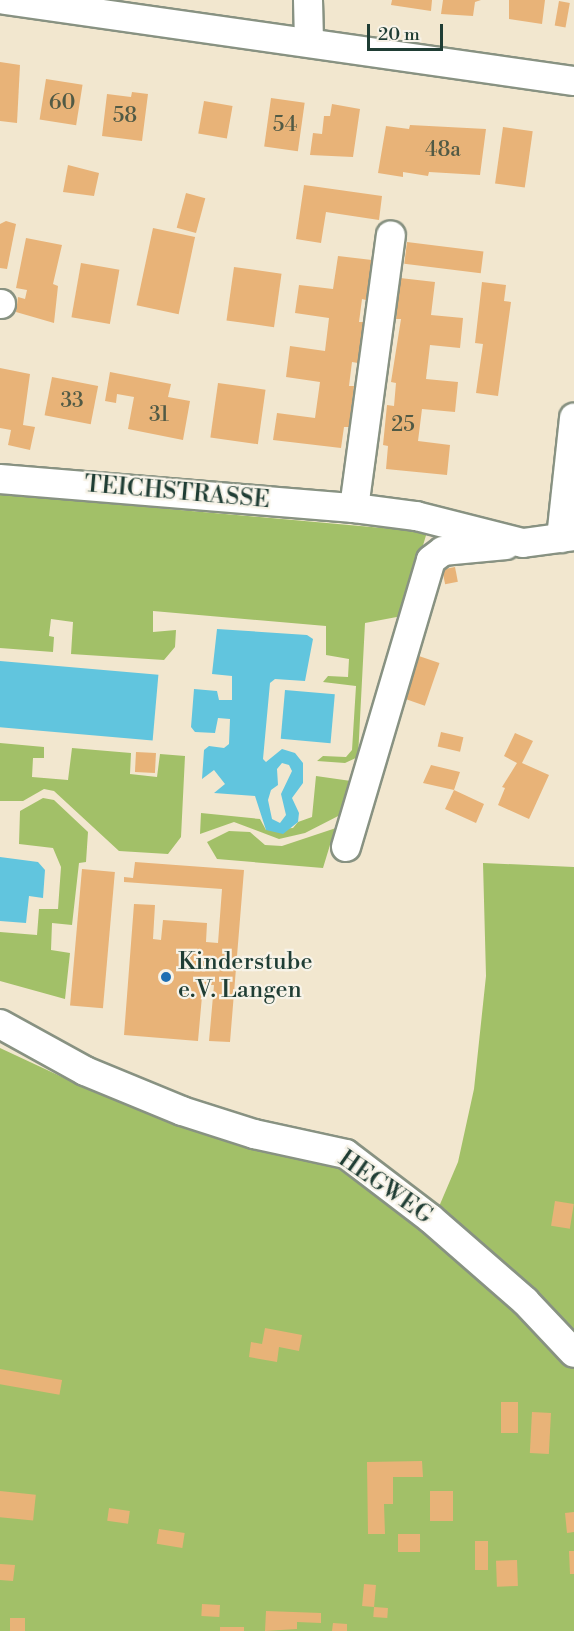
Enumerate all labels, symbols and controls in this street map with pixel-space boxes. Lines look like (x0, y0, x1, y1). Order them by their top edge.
scale bar (370, 12, 446, 50)
text: 20 m (378, 23, 420, 46)
house number: 60 (49, 90, 75, 116)
house number: 58 (113, 103, 137, 129)
house number: 54 (273, 112, 297, 138)
house number: 48a (425, 137, 461, 163)
house number: 33 (60, 388, 84, 414)
house number: 31 (149, 402, 169, 428)
house number: 25 (391, 412, 415, 438)
street label: TEICHSTRASSE (83, 471, 271, 515)
place label: Kinderstube e.V. Langen (178, 949, 313, 1005)
marker: Kinderstube e.V. Langen (159, 970, 173, 984)
street label: HEGWEG (332, 1145, 438, 1231)

